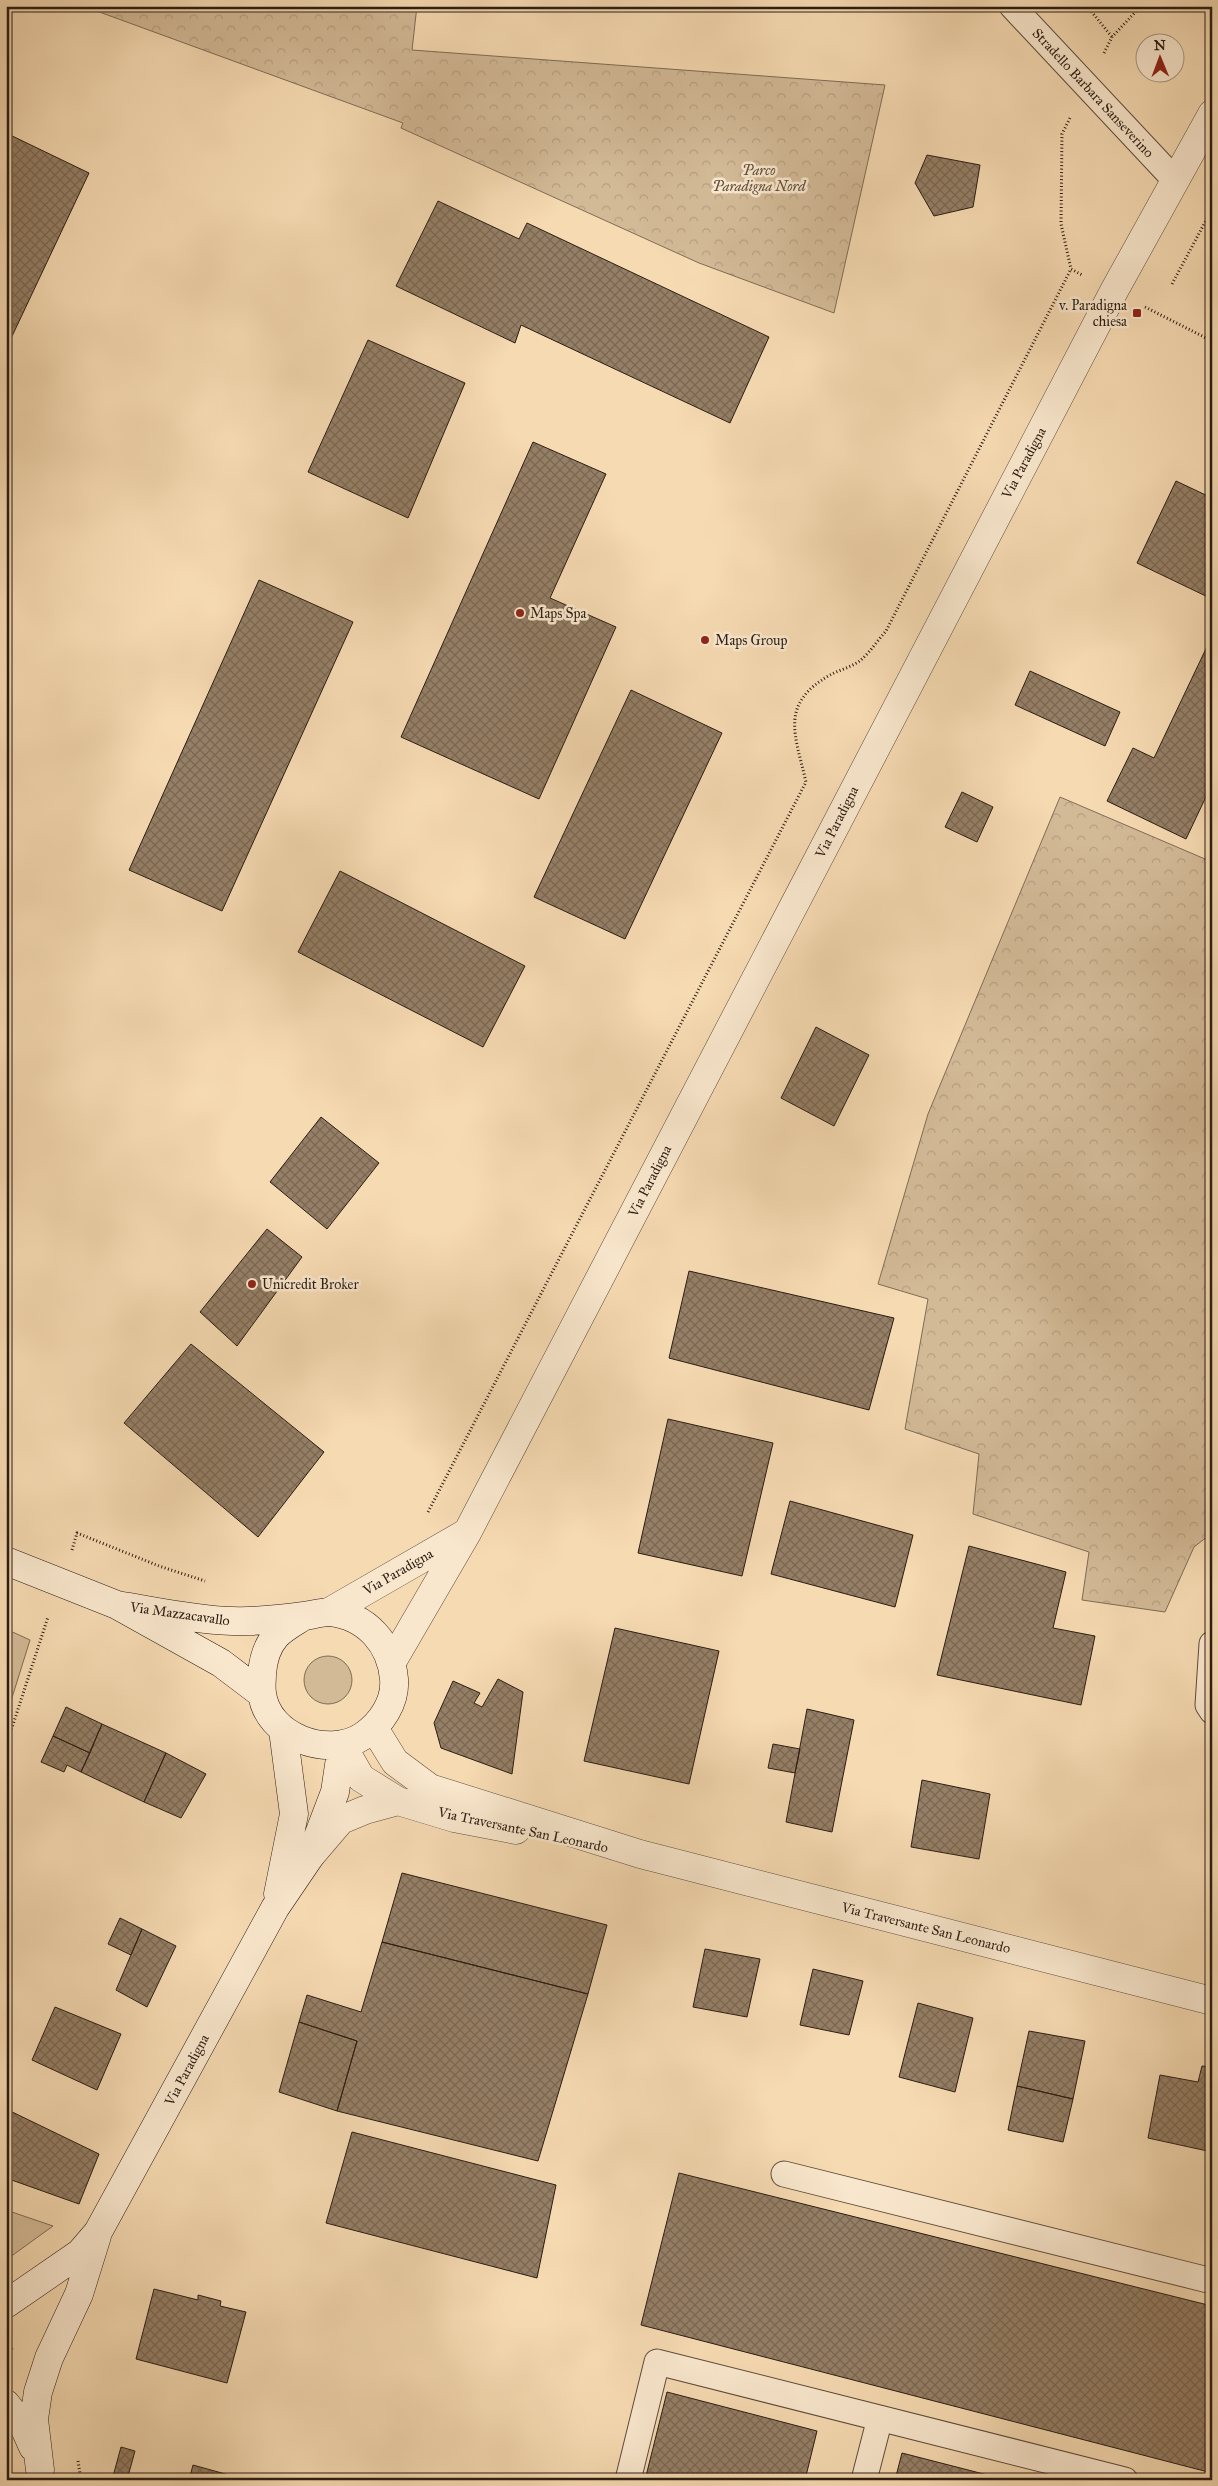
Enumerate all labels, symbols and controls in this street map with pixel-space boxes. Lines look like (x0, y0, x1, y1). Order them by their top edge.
street label: Stradello Barbara Sanseverino (1029, 25, 1157, 161)
north arrow (1136, 32, 1186, 82)
text: N (1154, 37, 1166, 54)
park label: Parco Paradigna Nord (712, 162, 807, 195)
place label: v. Paradigna chiesa (1058, 297, 1127, 330)
marker: v. Paradigna chiesa (1131, 307, 1143, 319)
street label: Via Paradigna (998, 424, 1050, 502)
place label: Maps Spa (530, 605, 587, 622)
marker: Maps Spa (514, 607, 526, 619)
place label: Maps Group (715, 632, 788, 649)
marker: Maps Group (699, 634, 711, 646)
street label: Via Paradigna (811, 783, 862, 862)
street label: Via Paradigna (624, 1142, 675, 1221)
place label: Unicredit Broker (262, 1276, 359, 1293)
marker: Unicredit Broker (246, 1278, 258, 1290)
street label: Via Paradigna (359, 1545, 436, 1599)
street label: Via Mazzacavallo (128, 1598, 231, 1629)
street label: Via Traversante San Leonardo (435, 1803, 610, 1856)
street label: Via Traversante San Leonardo (839, 1899, 1012, 1957)
street label: Via Paradigna (161, 2031, 213, 2109)

